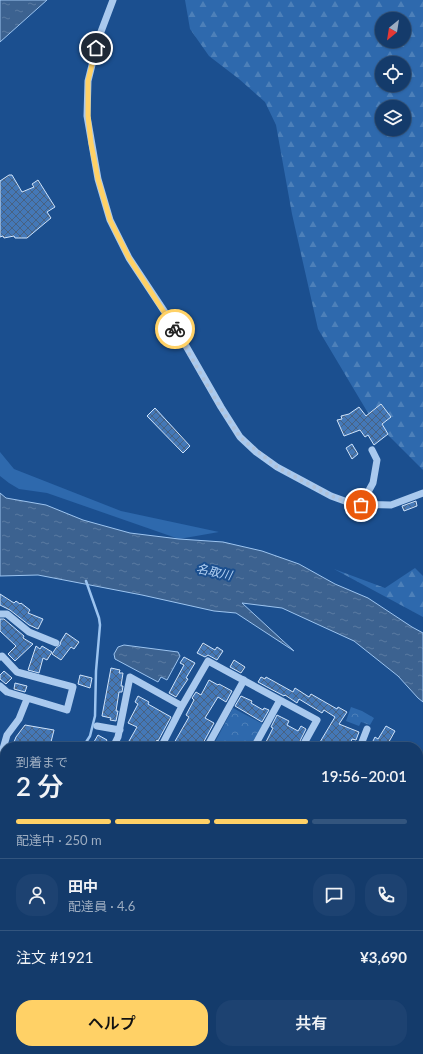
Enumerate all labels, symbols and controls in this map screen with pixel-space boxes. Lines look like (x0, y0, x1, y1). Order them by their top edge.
north arrow (375, 12, 411, 48)
map controls (375, 12, 411, 136)
pin (79, 31, 113, 65)
icon: home (85, 37, 107, 59)
button: locate (375, 56, 411, 92)
button: layers (375, 100, 411, 136)
courier (155, 309, 195, 349)
icon: bike (164, 318, 186, 340)
pin (344, 488, 378, 522)
icon: bag (350, 494, 372, 516)
water label: 名取川 (195, 560, 235, 583)
text: 到着まで (16, 754, 68, 770)
text: 19:56–20:01 (321, 767, 407, 785)
text: 2 分 (16, 770, 64, 802)
text: 配達中 · 250 m (16, 832, 102, 848)
button: person (16, 874, 58, 916)
button: chat (313, 874, 355, 916)
button: phone (365, 874, 407, 916)
text: 田中 (68, 877, 98, 895)
text: 配達員 · 4.6 (68, 898, 135, 914)
text: 注文 #1921 (16, 948, 93, 966)
text: ¥3,690 (360, 948, 407, 966)
button: ヘルプ (16, 1000, 208, 1046)
button: 共有 (216, 1000, 407, 1046)

